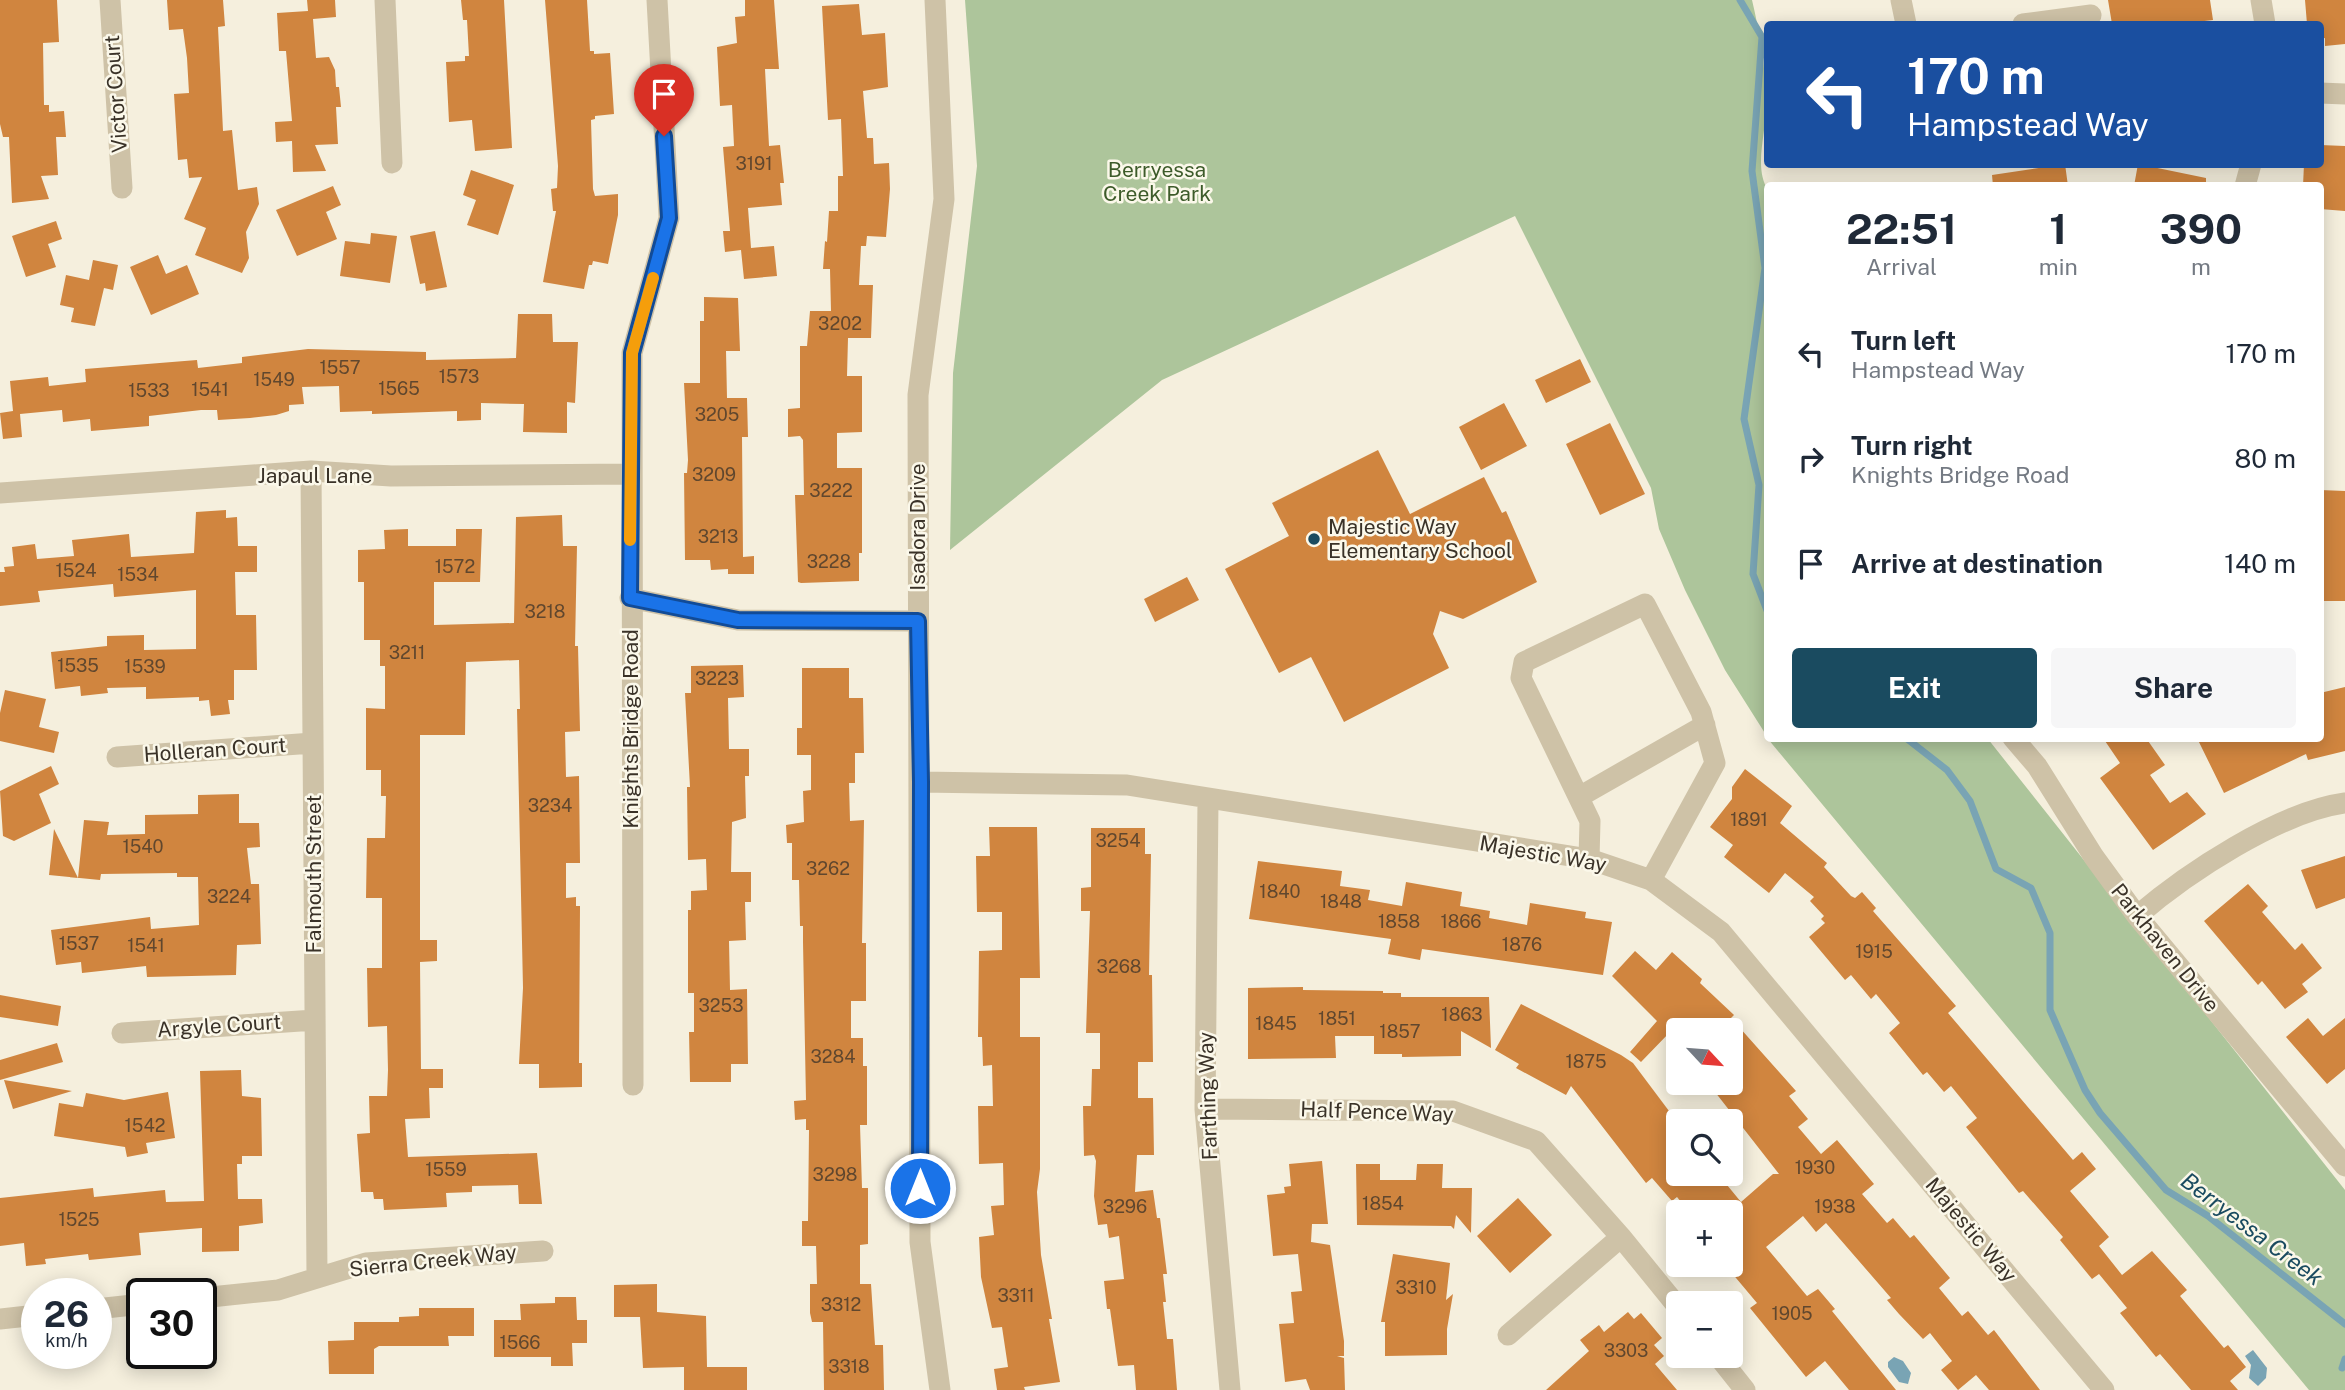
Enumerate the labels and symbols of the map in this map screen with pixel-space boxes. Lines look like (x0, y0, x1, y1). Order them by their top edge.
street label: Victor Court (99, 34, 132, 154)
pin (634, 64, 694, 136)
house number: 3191 (735, 153, 773, 174)
park label: Berryessa Creek Park (1103, 157, 1211, 206)
house number: 3202 (818, 313, 862, 334)
house number: 1557 (319, 357, 361, 378)
house number: 1573 (439, 366, 479, 387)
house number: 1549 (253, 369, 295, 390)
house number: 1565 (378, 378, 420, 399)
house number: 1541 (191, 379, 229, 400)
house number: 1533 (128, 380, 170, 401)
house number: 3205 (695, 404, 739, 425)
street label: Japaul Lane (258, 463, 372, 488)
street label: Isadora Drive (905, 463, 930, 591)
house number: 3209 (692, 464, 736, 485)
house number: 3222 (809, 480, 853, 501)
place label: Majestic Way Elementary School (1328, 514, 1512, 563)
house number: 3213 (698, 526, 738, 547)
marker: Majestic Way Elementary School (1306, 531, 1322, 547)
house number: 3228 (807, 551, 851, 572)
house number: 1572 (435, 556, 475, 577)
house number: 1524 (56, 560, 96, 581)
house number: 1534 (117, 564, 159, 585)
house number: 3218 (524, 601, 566, 622)
street label: Knights Bridge Road (618, 629, 643, 829)
house number: 3211 (389, 642, 425, 663)
house number: 1535 (57, 655, 99, 676)
house number: 1539 (124, 656, 166, 677)
house number: 3223 (695, 668, 739, 689)
street label: Holleran Court (143, 732, 287, 767)
street label: Falmouth Street (301, 794, 326, 954)
house number: 3234 (528, 795, 572, 816)
house number: 1891 (1730, 809, 1768, 830)
house number: 3254 (1096, 830, 1140, 851)
street label: Majestic Way (1478, 830, 1609, 877)
house number: 1540 (122, 836, 164, 857)
house number: 3262 (806, 858, 850, 879)
street label: Parkhaven Drive (2106, 878, 2225, 1017)
house number: 1840 (1259, 881, 1301, 902)
house number: 3224 (207, 886, 251, 907)
house number: 1848 (1320, 891, 1362, 912)
house number: 1858 (1378, 911, 1420, 932)
house number: 1866 (1440, 911, 1482, 932)
house number: 1537 (59, 933, 99, 954)
house number: 1876 (1502, 934, 1542, 955)
house number: 1541 (127, 935, 165, 956)
house number: 1915 (1855, 941, 1893, 962)
house number: 3268 (1097, 956, 1141, 977)
house number: 3253 (699, 995, 743, 1016)
house number: 1863 (1441, 1004, 1483, 1025)
house number: 1851 (1318, 1008, 1356, 1029)
street label: Argyle Court (156, 1009, 282, 1042)
house number: 1845 (1255, 1013, 1297, 1034)
north arrow (1666, 1018, 1743, 1096)
house number: 1857 (1379, 1021, 1421, 1042)
street label: Farthing Way (1193, 1031, 1222, 1161)
house number: 3284 (810, 1046, 856, 1067)
house number: 1875 (1566, 1051, 1607, 1072)
street label: Half Pence Way (1300, 1096, 1454, 1127)
house number: 1542 (125, 1115, 165, 1136)
position arrow (883, 1151, 957, 1225)
house number: 1930 (1795, 1157, 1835, 1178)
house number: 1559 (425, 1159, 467, 1180)
house number: 3298 (813, 1164, 857, 1185)
water label: Berryessa Creek (2176, 1167, 2329, 1291)
street label: Majestic Way (1920, 1172, 2022, 1287)
house number: 1854 (1362, 1193, 1404, 1214)
house number: 3296 (1103, 1196, 1147, 1217)
house number: 1938 (1814, 1196, 1856, 1217)
house number: 1525 (58, 1209, 100, 1230)
street label: Sierra Creek Way (348, 1239, 518, 1282)
house number: 3310 (1396, 1277, 1436, 1298)
speed limit sign: 30 (126, 1278, 217, 1369)
house number: 3311 (997, 1285, 1035, 1306)
house number: 3312 (821, 1294, 861, 1315)
house number: 1905 (1772, 1303, 1813, 1324)
house number: 1566 (499, 1332, 541, 1353)
house number: 3303 (1604, 1340, 1648, 1361)
house number: 3318 (828, 1356, 870, 1377)

